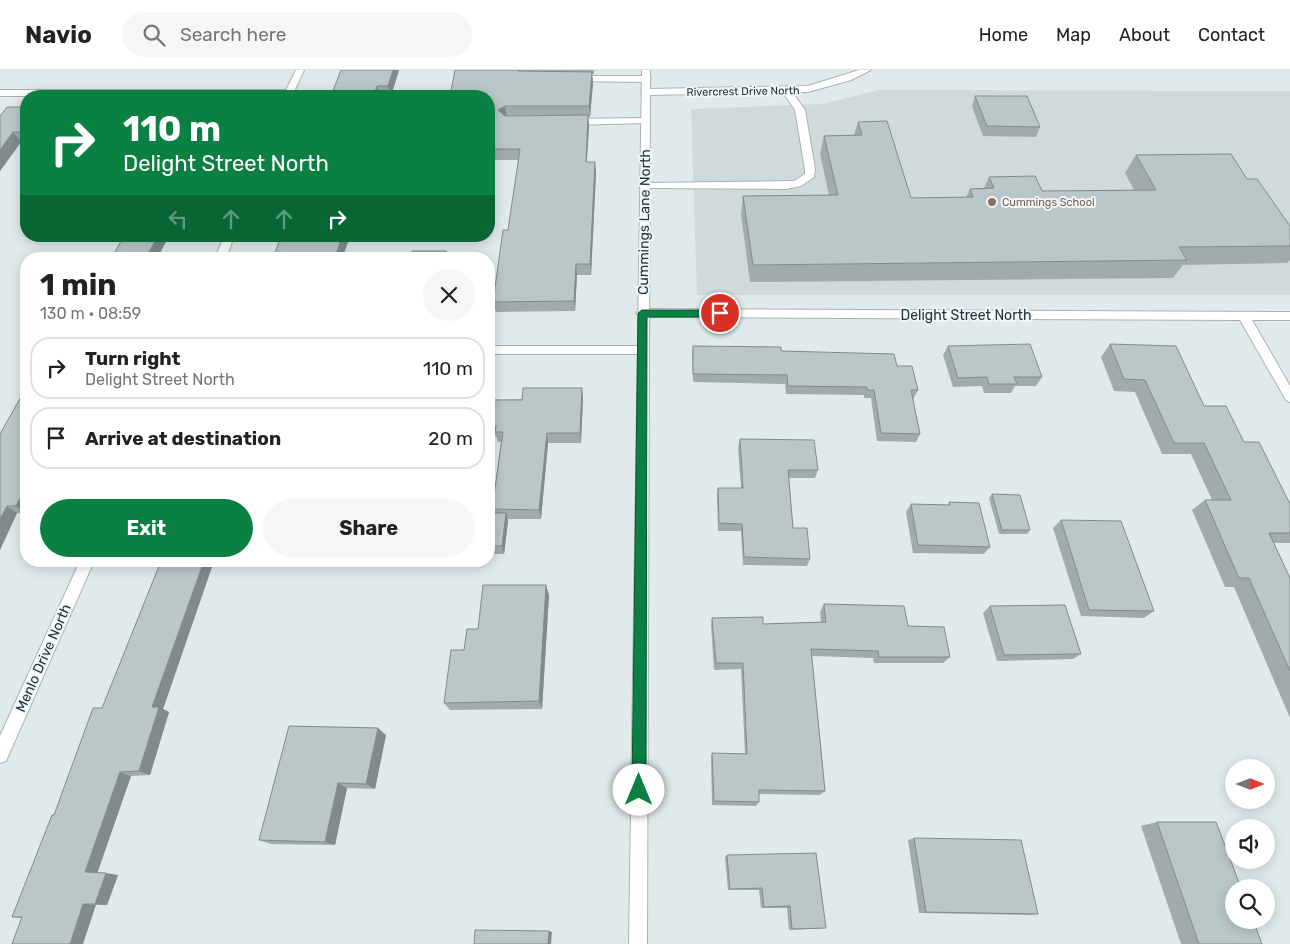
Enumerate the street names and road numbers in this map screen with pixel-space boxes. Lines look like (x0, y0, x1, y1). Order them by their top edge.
street label: Rivercrest Drive North (686, 84, 800, 99)
street label: Cummings Lane North (635, 149, 654, 295)
street label: Delight Street North (901, 307, 1031, 324)
street label: Menlo Drive North (12, 602, 75, 715)

